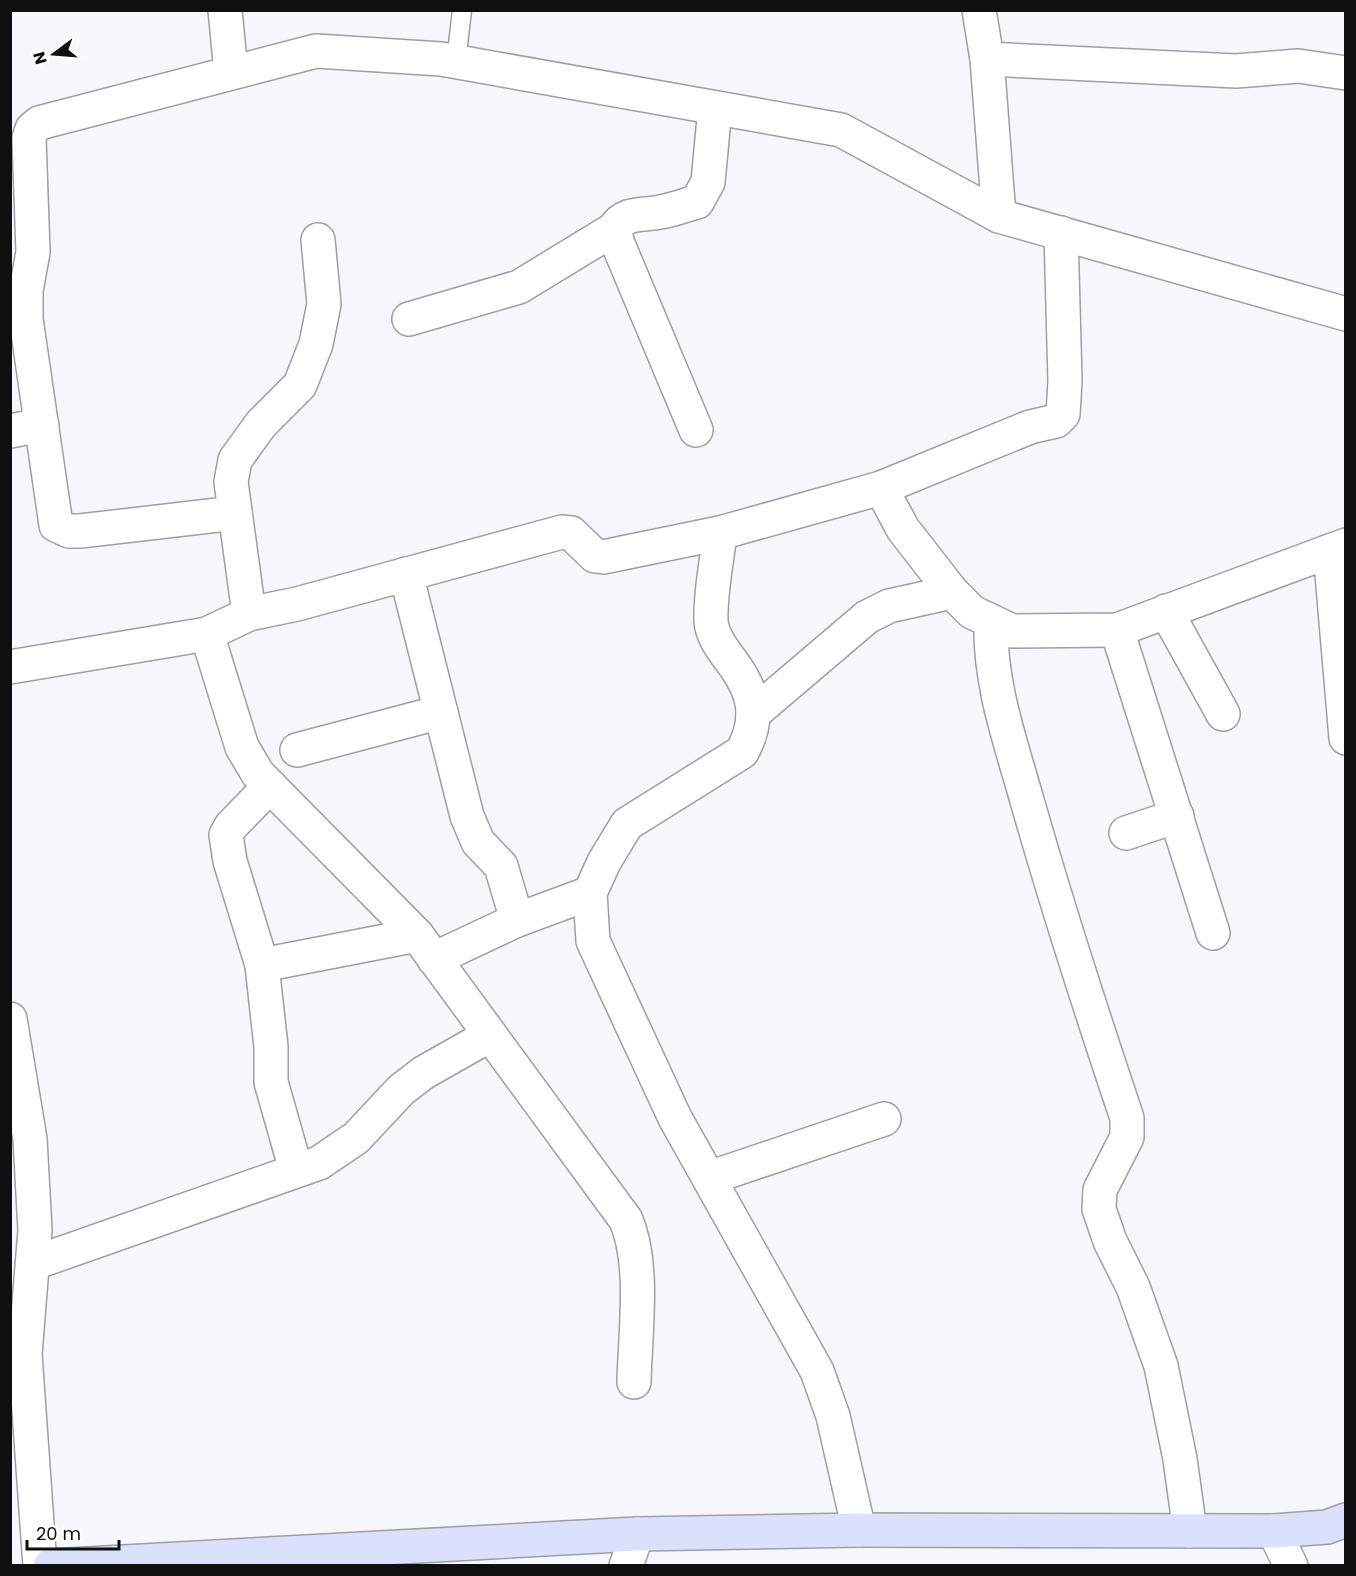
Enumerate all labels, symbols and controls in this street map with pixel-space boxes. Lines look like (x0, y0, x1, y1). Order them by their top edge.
north arrow (24, 24, 84, 84)
text: N (27, 49, 53, 67)
scale bar (27, 1513, 118, 1551)
text: 20 m (36, 1521, 81, 1546)

